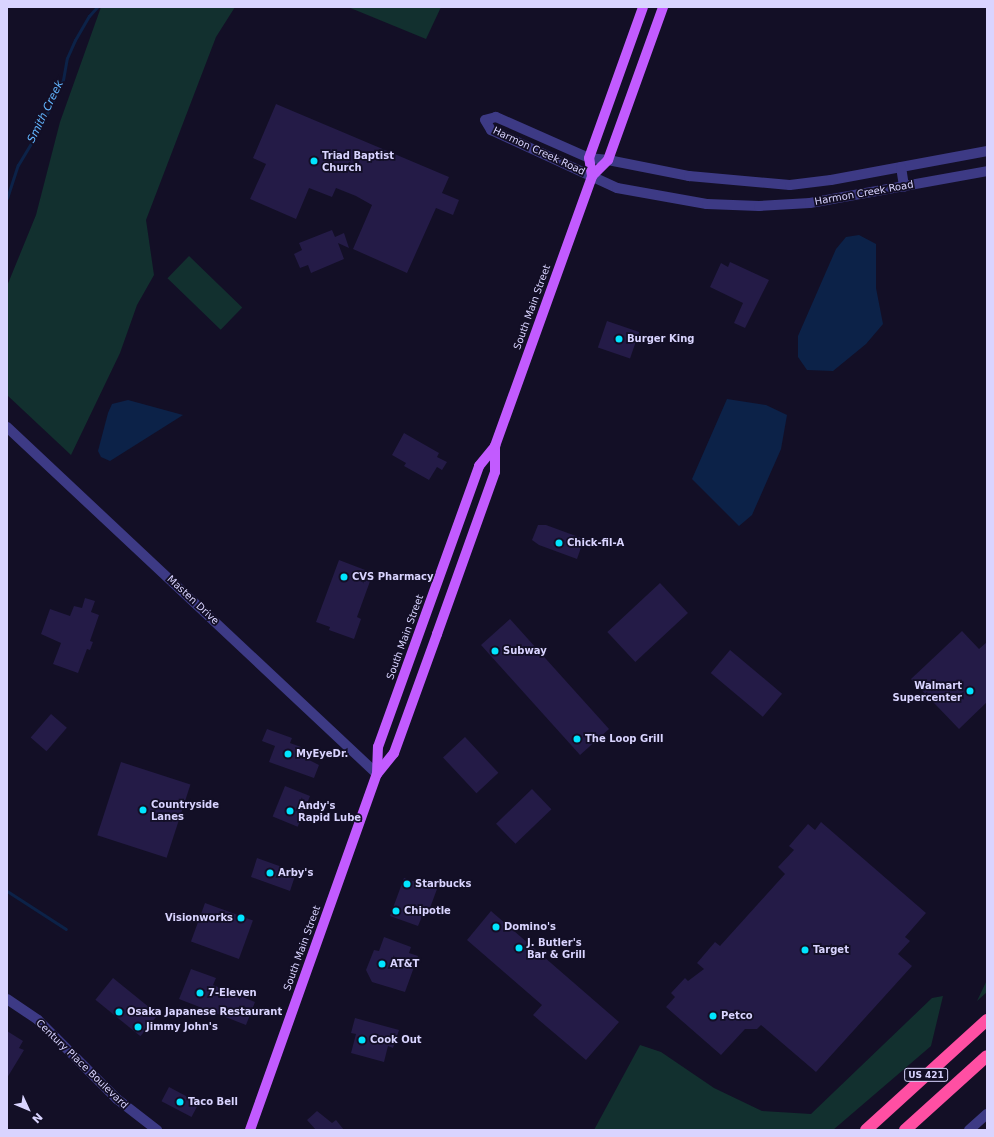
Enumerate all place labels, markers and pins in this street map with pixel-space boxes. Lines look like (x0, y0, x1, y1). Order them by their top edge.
place label: Triad Baptist Church (322, 149, 394, 172)
marker: Triad Baptist Church (309, 156, 319, 166)
place label: Burger King (627, 333, 694, 345)
marker: Burger King (614, 334, 624, 344)
place label: Chick-fil-A (567, 537, 624, 549)
marker: Chick-fil-A (554, 538, 564, 548)
place label: CVS Pharmacy (352, 571, 434, 583)
marker: CVS Pharmacy (339, 572, 349, 582)
place label: Subway (503, 645, 547, 657)
marker: Subway (490, 646, 500, 656)
place label: Walmart Supercenter (892, 679, 962, 702)
marker: Walmart Supercenter (965, 686, 975, 696)
place label: The Loop Grill (585, 733, 663, 745)
marker: The Loop Grill (572, 734, 582, 744)
place label: MyEyeDr. (296, 748, 348, 760)
marker: MyEyeDr. (283, 749, 293, 759)
place label: Countryside Lanes (151, 798, 219, 822)
place label: Andy's Rapid Lube (298, 799, 361, 822)
marker: Countryside Lanes (138, 805, 148, 815)
marker: Andy's Rapid Lube (285, 806, 295, 816)
place label: Arby's (278, 867, 313, 879)
marker: Arby's (265, 868, 275, 878)
place label: Starbucks (415, 878, 471, 890)
marker: Starbucks (402, 879, 412, 889)
place label: Chipotle (404, 905, 451, 917)
marker: Chipotle (391, 906, 401, 916)
place label: Visionworks (165, 912, 233, 924)
marker: Visionworks (236, 913, 246, 923)
place label: Domino's (504, 921, 556, 933)
marker: Domino's (491, 922, 501, 932)
place label: J. Butler's Bar & Grill (527, 936, 585, 960)
marker: J. Butler's Bar & Grill (514, 943, 524, 953)
place label: Target (813, 944, 849, 956)
marker: Target (800, 945, 810, 955)
place label: AT&T (390, 958, 419, 970)
marker: AT&T (377, 959, 387, 969)
place label: 7-Eleven (208, 987, 257, 999)
marker: 7-Eleven (195, 988, 205, 998)
place label: Osaka Japanese Restaurant (127, 1006, 282, 1018)
marker: Osaka Japanese Restaurant (114, 1007, 124, 1017)
place label: Petco (721, 1010, 753, 1022)
marker: Petco (708, 1011, 718, 1021)
place label: Jimmy John's (146, 1021, 218, 1033)
marker: Jimmy John's (133, 1022, 143, 1032)
place label: Cook Out (370, 1034, 422, 1046)
marker: Cook Out (357, 1035, 367, 1045)
place label: Taco Bell (188, 1096, 238, 1108)
marker: Taco Bell (175, 1097, 185, 1107)

